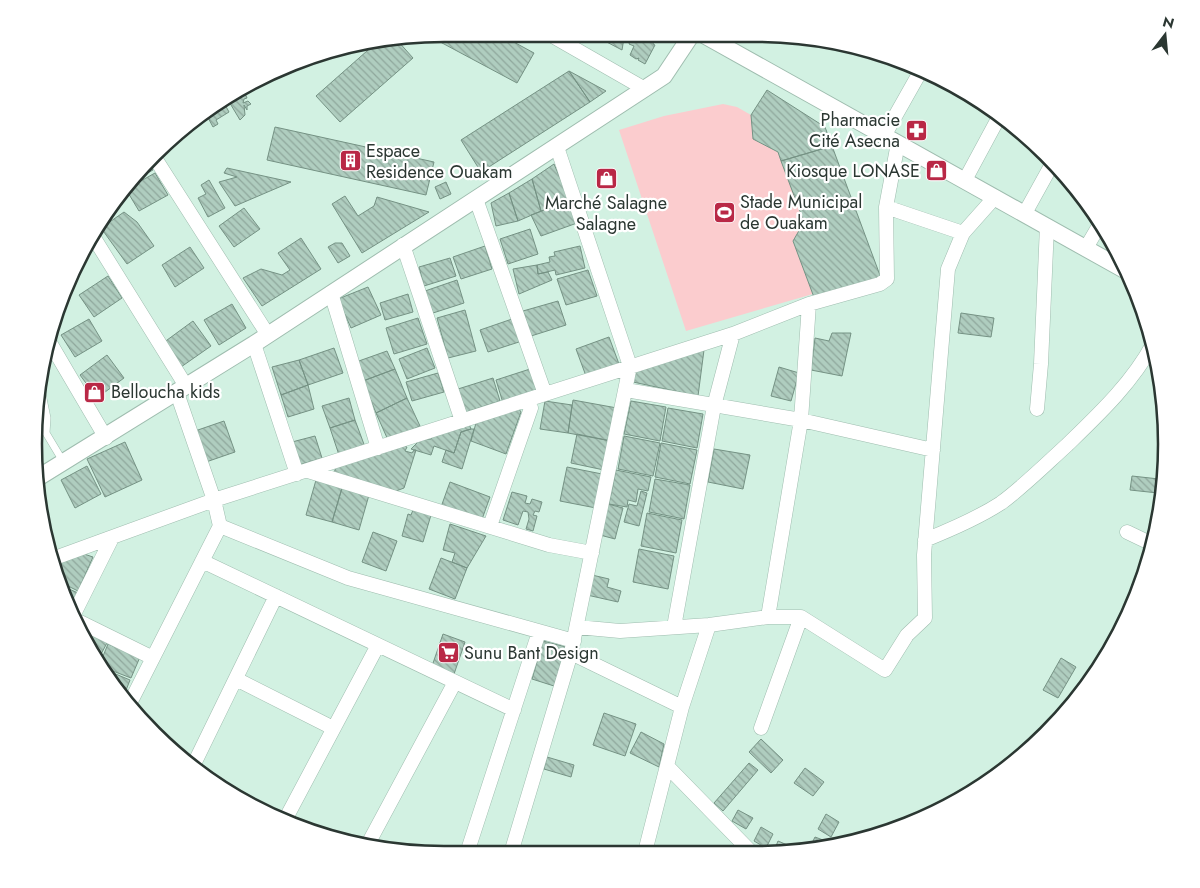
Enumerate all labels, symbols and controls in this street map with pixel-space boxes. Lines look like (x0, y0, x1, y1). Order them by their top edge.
north arrow (1140, 10, 1190, 60)
text: N (1160, 11, 1177, 34)
place label: Pharmacie Cité Asecna (809, 107, 900, 154)
pharmacy icon: Pharmacie Cité Asecna (904, 118, 928, 142)
place label: Espace Residence Ouakam (366, 138, 512, 185)
building icon: Espace Residence Ouakam (338, 149, 362, 173)
place label: Kiosque LONASE (786, 158, 920, 184)
shop icon: Kiosque LONASE (924, 159, 948, 183)
shop icon: Marché Salagne Salagne (594, 166, 618, 190)
place label: Stade Municipal de Ouakam (740, 189, 862, 236)
place label: Marché Salagne Salagne (545, 190, 667, 237)
sports icon: Stade Municipal de Ouakam (712, 200, 736, 224)
place label: Belloucha kids (111, 379, 220, 405)
shop icon: Belloucha kids (83, 380, 107, 404)
place label: Sunu Bant Design (464, 640, 599, 666)
supermarket icon: Sunu Bant Design (436, 641, 460, 665)

